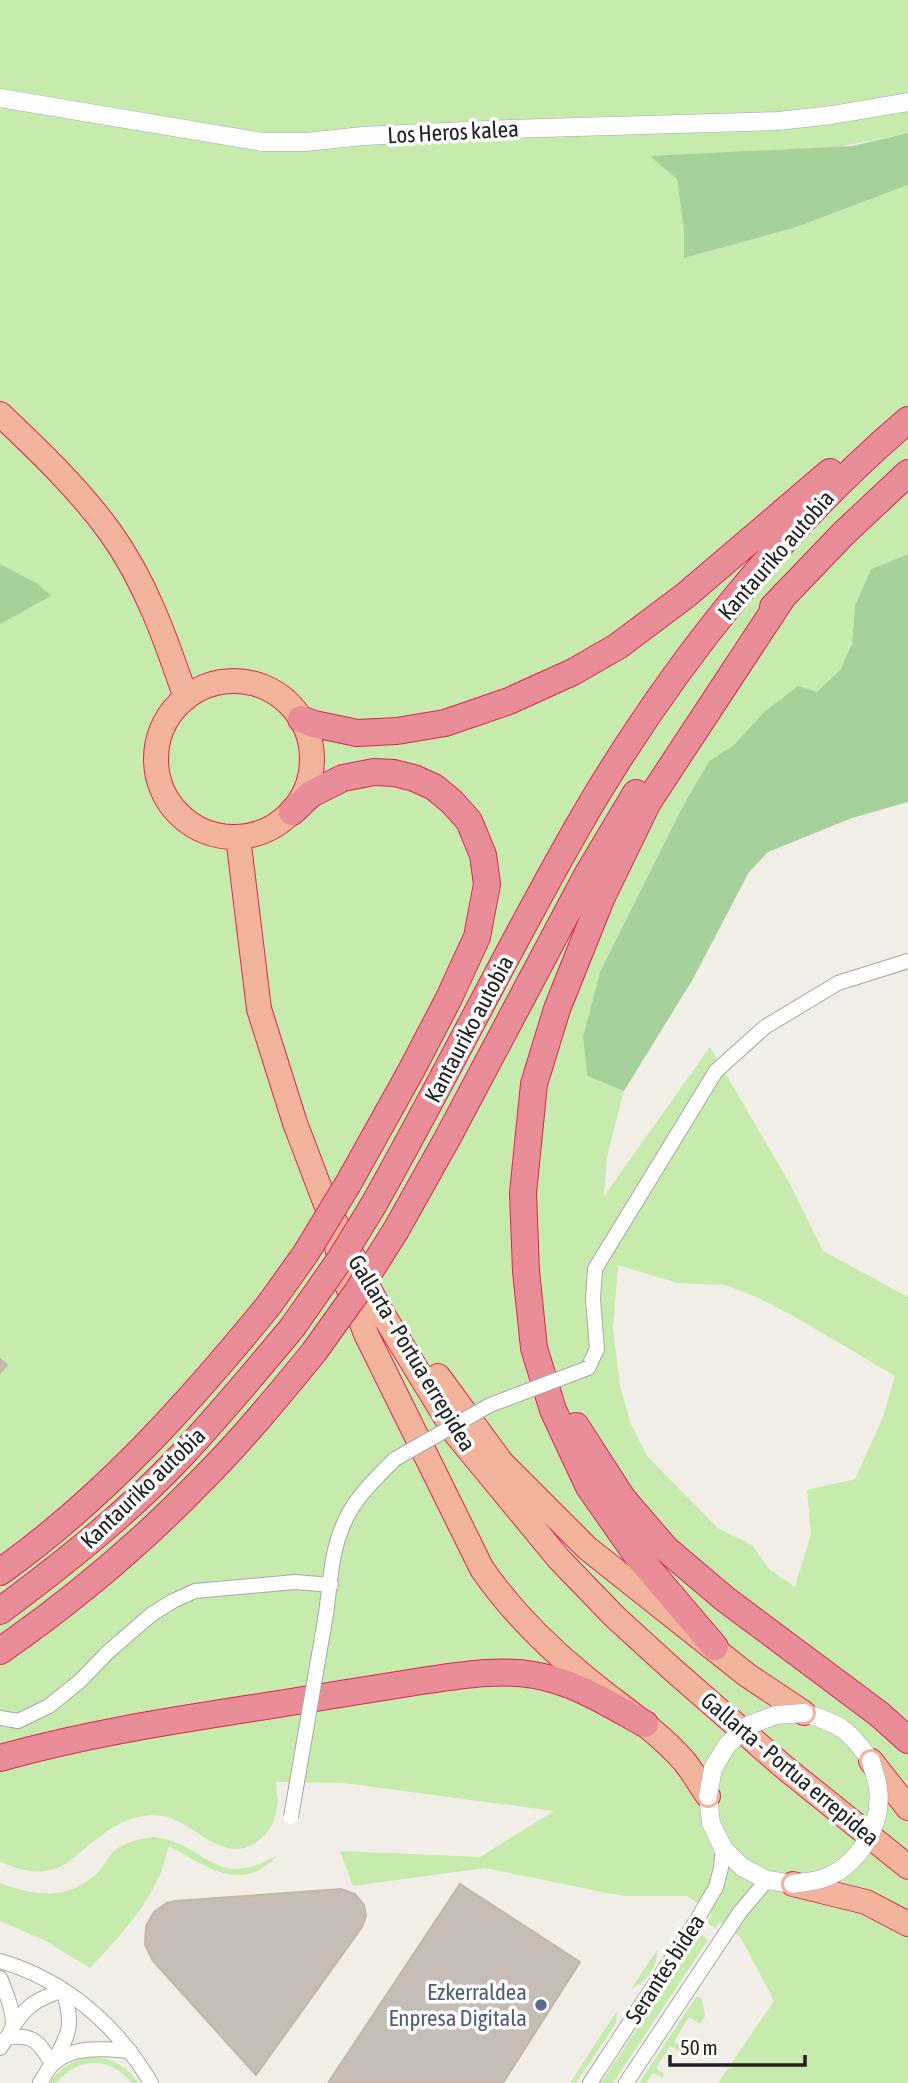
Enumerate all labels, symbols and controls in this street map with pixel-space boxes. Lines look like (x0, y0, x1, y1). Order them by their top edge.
street label: Los Heros kalea (387, 116, 519, 148)
street label: Kantauriko autobia (713, 485, 839, 625)
street label: Kantauriko autobia (419, 951, 519, 1107)
street label: Gallarta - Portua errepidea (343, 1250, 481, 1456)
street label: Kantauriko autobia (75, 1422, 211, 1554)
street label: Gallarta - Portua errepidea (696, 1687, 884, 1851)
street label: Serantes bidea (620, 1910, 710, 2028)
place label: Ezkerraldea Enpresa Digitala (388, 1979, 527, 2031)
marker: Ezkerraldea Enpresa Digitala (533, 1997, 549, 2013)
scale bar (670, 2024, 805, 2068)
text: 50 m (680, 2035, 718, 2059)

